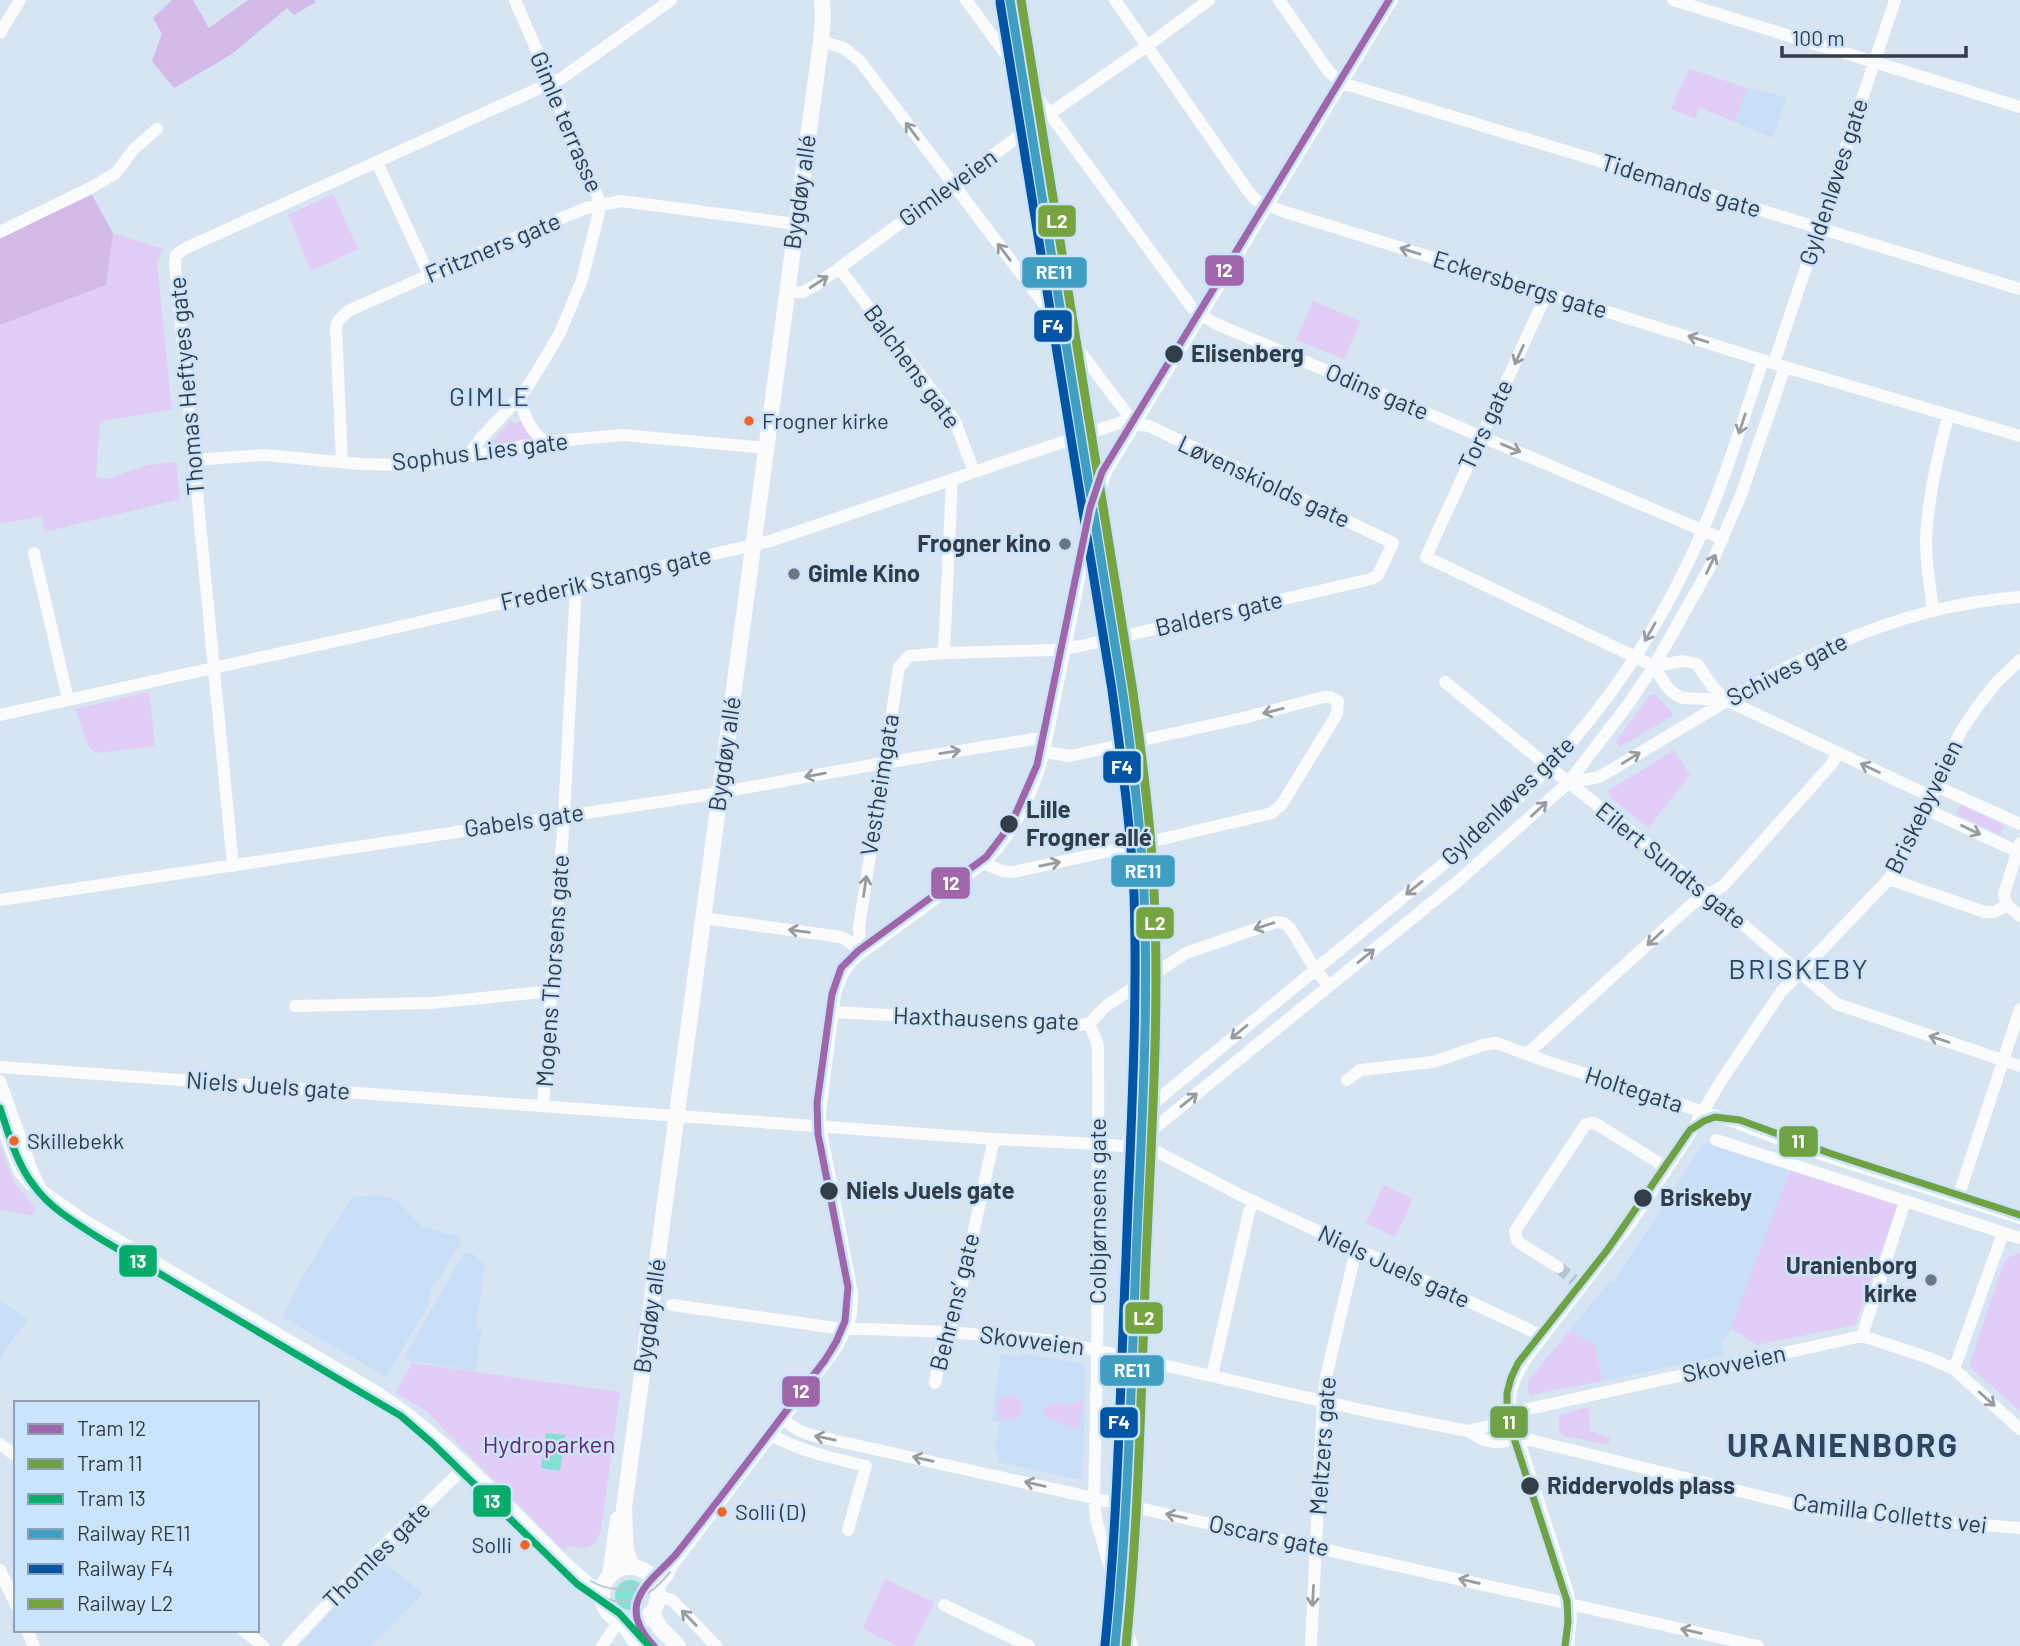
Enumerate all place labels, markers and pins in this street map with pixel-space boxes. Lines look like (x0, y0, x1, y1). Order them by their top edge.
place label: Elisenberg (1191, 338, 1304, 367)
marker: Elisenberg (1163, 343, 1185, 365)
place label: Frogner kirke (762, 407, 889, 433)
marker: Frogner kirke (742, 414, 756, 428)
place label: Frogner kino (917, 528, 1051, 557)
marker: Frogner kino (1057, 536, 1073, 552)
place label: Gimle Kino (808, 558, 920, 587)
marker: Gimle Kino (786, 566, 802, 582)
place label: Lille Frogner allé (1026, 794, 1152, 851)
marker: Lille Frogner allé (998, 813, 1020, 835)
place label: Skillebekk (27, 1127, 124, 1153)
marker: Skillebekk (7, 1134, 21, 1148)
place label: Niels Juels gate (846, 1175, 1015, 1204)
marker: Niels Juels gate (818, 1180, 840, 1202)
place label: Briskeby (1660, 1182, 1752, 1211)
marker: Briskeby (1632, 1187, 1654, 1209)
place label: Uranienborg kirke (1786, 1250, 1917, 1307)
marker: Uranienborg kirke (1923, 1272, 1939, 1288)
place label: Riddervolds plass (1547, 1470, 1735, 1499)
marker: Riddervolds plass (1519, 1475, 1541, 1497)
place label: Solli (D) (735, 1498, 805, 1524)
marker: Solli (D) (715, 1505, 729, 1519)
place label: Solli (471, 1531, 512, 1557)
marker: Solli (518, 1538, 532, 1552)

